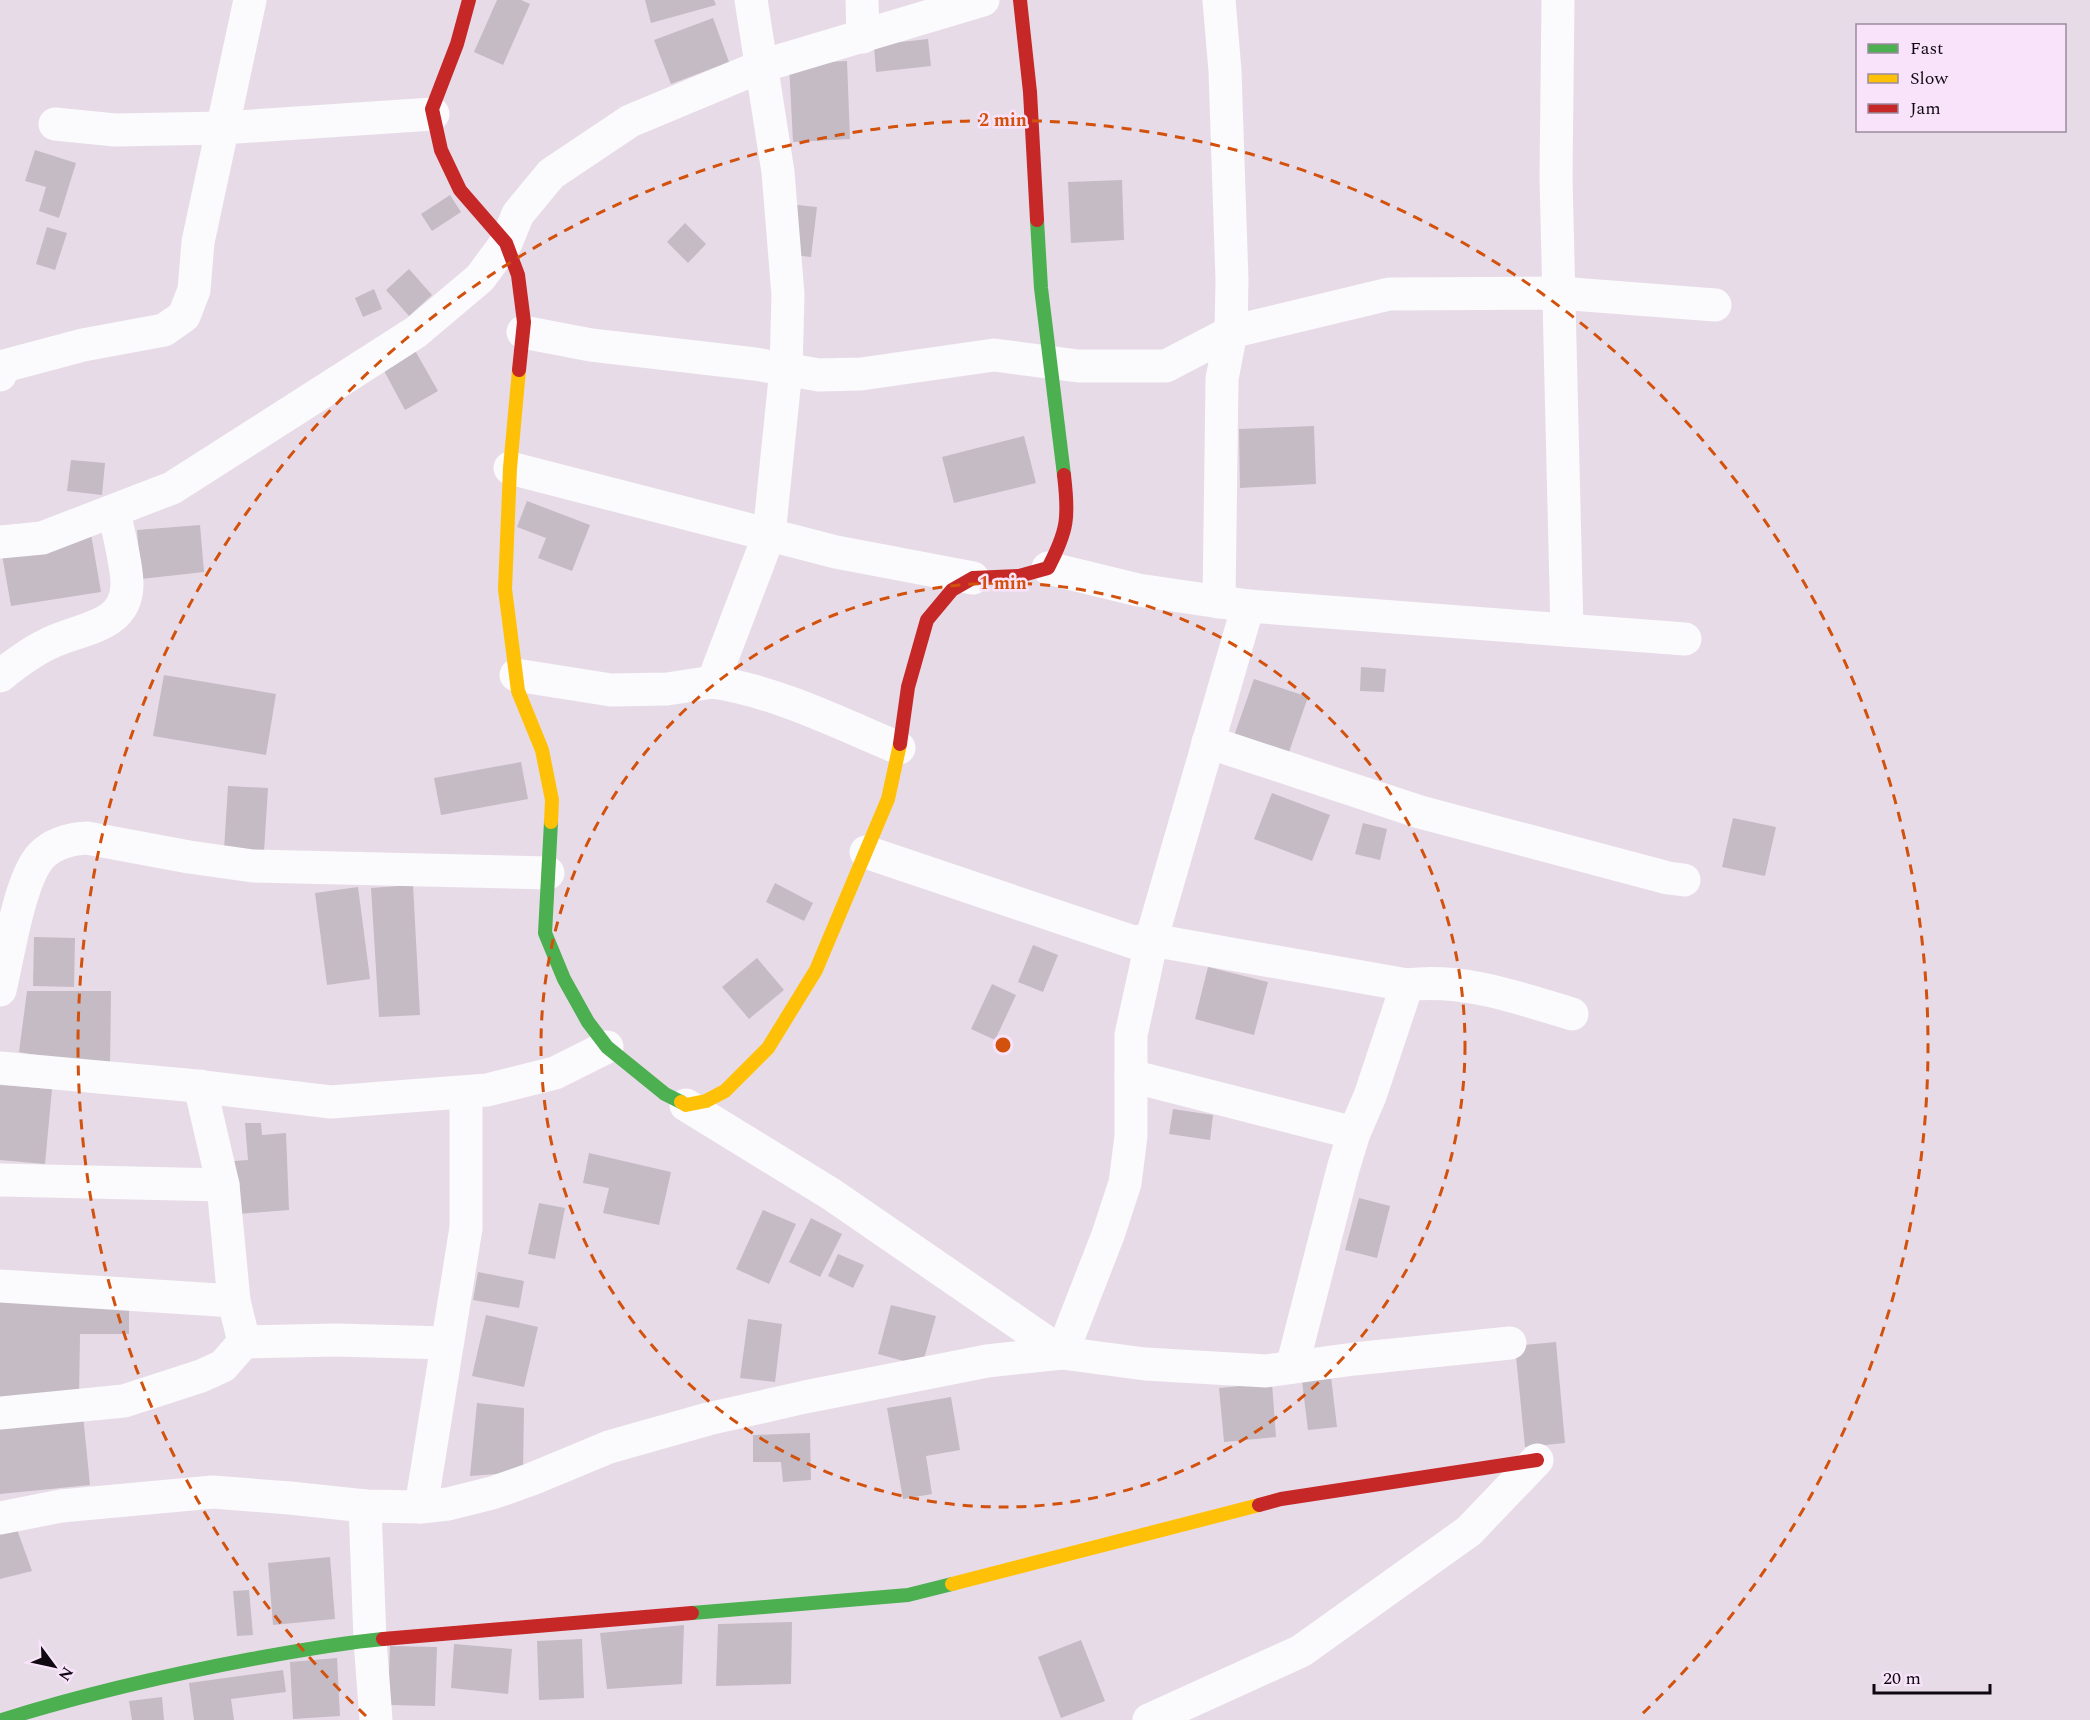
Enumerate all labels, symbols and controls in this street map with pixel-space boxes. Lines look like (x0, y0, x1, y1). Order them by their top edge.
legend (1856, 24, 2066, 132)
text: Fast (1910, 35, 1943, 62)
text: Slow (1910, 65, 1949, 92)
text: Jam (1910, 95, 1941, 122)
text: 2 min (979, 107, 1027, 134)
text: 1 min (979, 570, 1027, 597)
centre of rings (993, 1035, 1013, 1055)
north arrow (24, 1636, 84, 1696)
scale bar (1874, 1657, 1990, 1695)
text: N (52, 1662, 79, 1686)
text: 20 m (1883, 1665, 1921, 1692)

